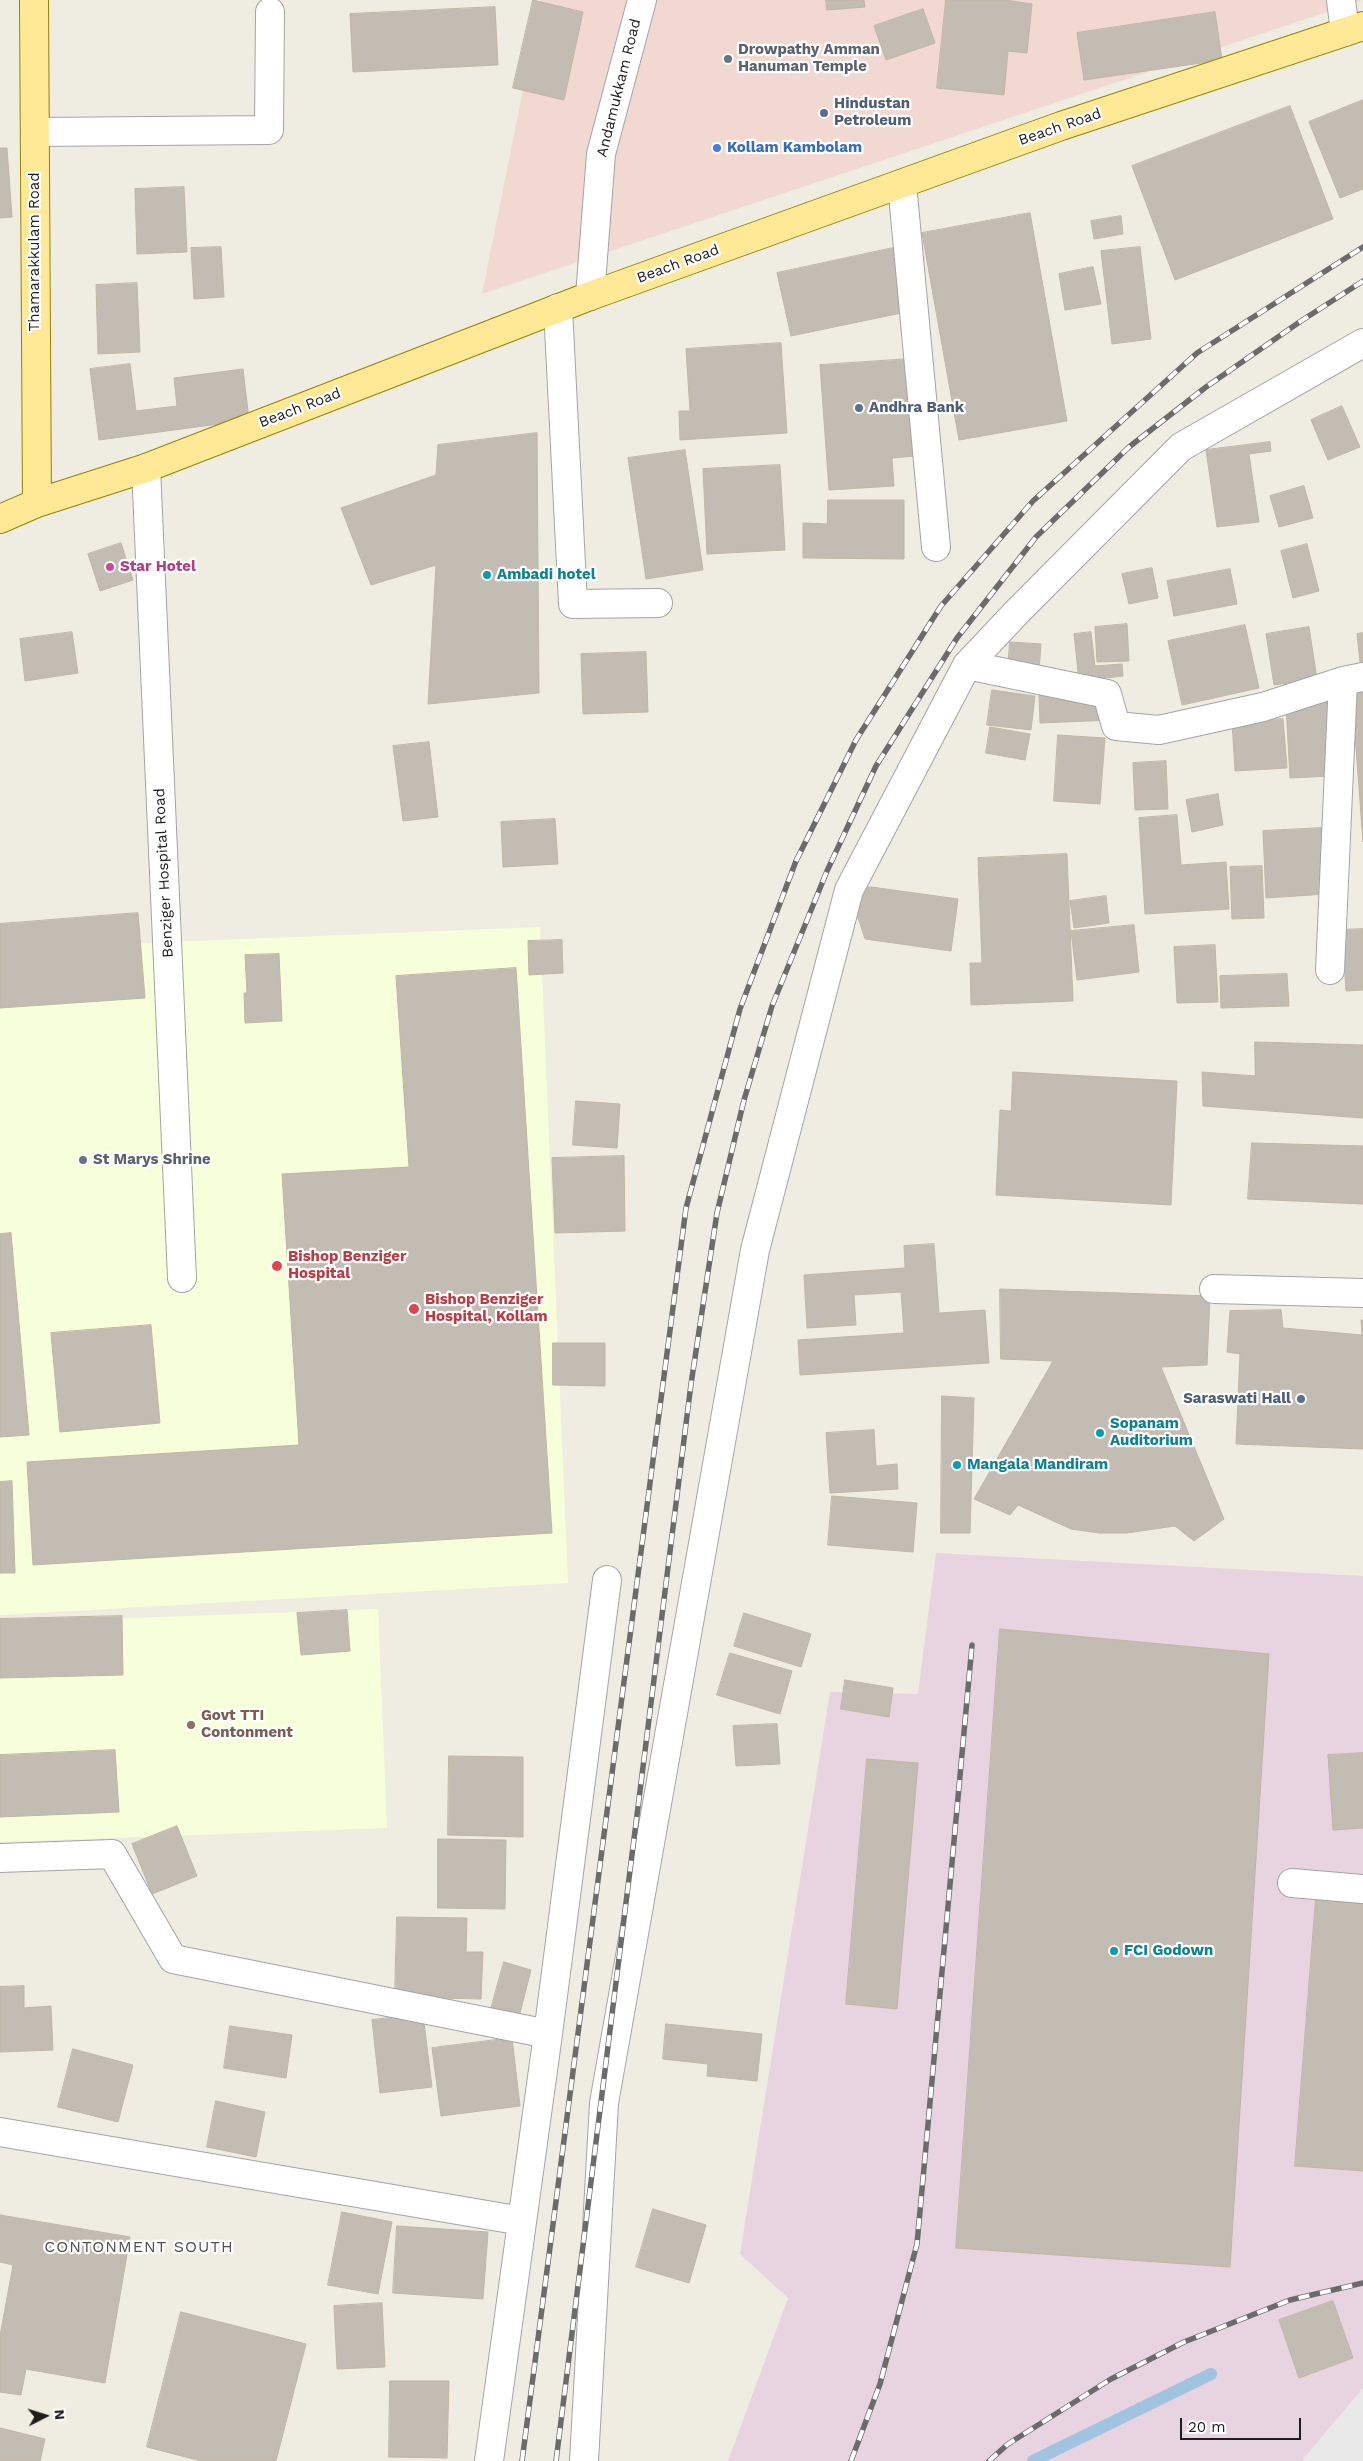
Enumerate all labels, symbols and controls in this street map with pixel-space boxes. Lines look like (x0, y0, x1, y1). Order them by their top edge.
street label: Andamukkam Road (593, 17, 645, 159)
place label: Drowpathy Amman Hanuman Temple (738, 41, 880, 76)
marker: Drowpathy Amman Hanuman Temple (722, 53, 734, 65)
place label: Hindustan Petroleum (834, 95, 911, 130)
street label: Beach Road (1016, 104, 1104, 150)
marker: Hindustan Petroleum (818, 107, 830, 119)
place label: Kollam Kambolam (727, 139, 862, 157)
marker: Kollam Kambolam (711, 142, 723, 154)
street label: Thamarakkulam Road (26, 172, 44, 332)
street label: Beach Road (634, 241, 722, 287)
street label: Beach Road (256, 384, 344, 432)
place label: Andhra Bank (869, 399, 964, 417)
marker: Andhra Bank (853, 402, 865, 414)
place label: Star Hotel (120, 558, 196, 576)
marker: Star Hotel (104, 561, 116, 573)
place label: Ambadi hotel (497, 566, 596, 584)
marker: Ambadi hotel (481, 569, 493, 581)
street label: Benziger Hospital Road (151, 788, 177, 958)
place label: St Marys Shrine (93, 1151, 211, 1169)
marker: St Marys Shrine (77, 1154, 89, 1166)
place label: Bishop Benziger Hospital (288, 1248, 406, 1283)
marker: Bishop Benziger Hospital (270, 1259, 284, 1273)
place label: Bishop Benziger Hospital, Kollam (425, 1291, 548, 1326)
marker: Bishop Benziger Hospital, Kollam (407, 1302, 421, 1316)
place label: Saraswati Hall (1183, 1390, 1291, 1408)
marker: Saraswati Hall (1295, 1393, 1307, 1405)
place label: Sopanam Auditorium (1110, 1415, 1193, 1450)
marker: Sopanam Auditorium (1094, 1427, 1106, 1439)
place label: Mangala Mandiram (967, 1456, 1108, 1474)
marker: Mangala Mandiram (951, 1459, 963, 1471)
place label: Govt TTI Contonment (201, 1707, 293, 1742)
marker: Govt TTI Contonment (185, 1719, 197, 1731)
place label: FCI Godown (1124, 1942, 1213, 1960)
marker: FCI Godown (1108, 1945, 1120, 1957)
district label: CONTONMENT SOUTH (42, 2237, 236, 2257)
north arrow (20, 2391, 70, 2441)
scale bar (1183, 2408, 1304, 2440)
text: N (52, 2409, 68, 2421)
text: 20 m (1188, 2418, 1226, 2436)

